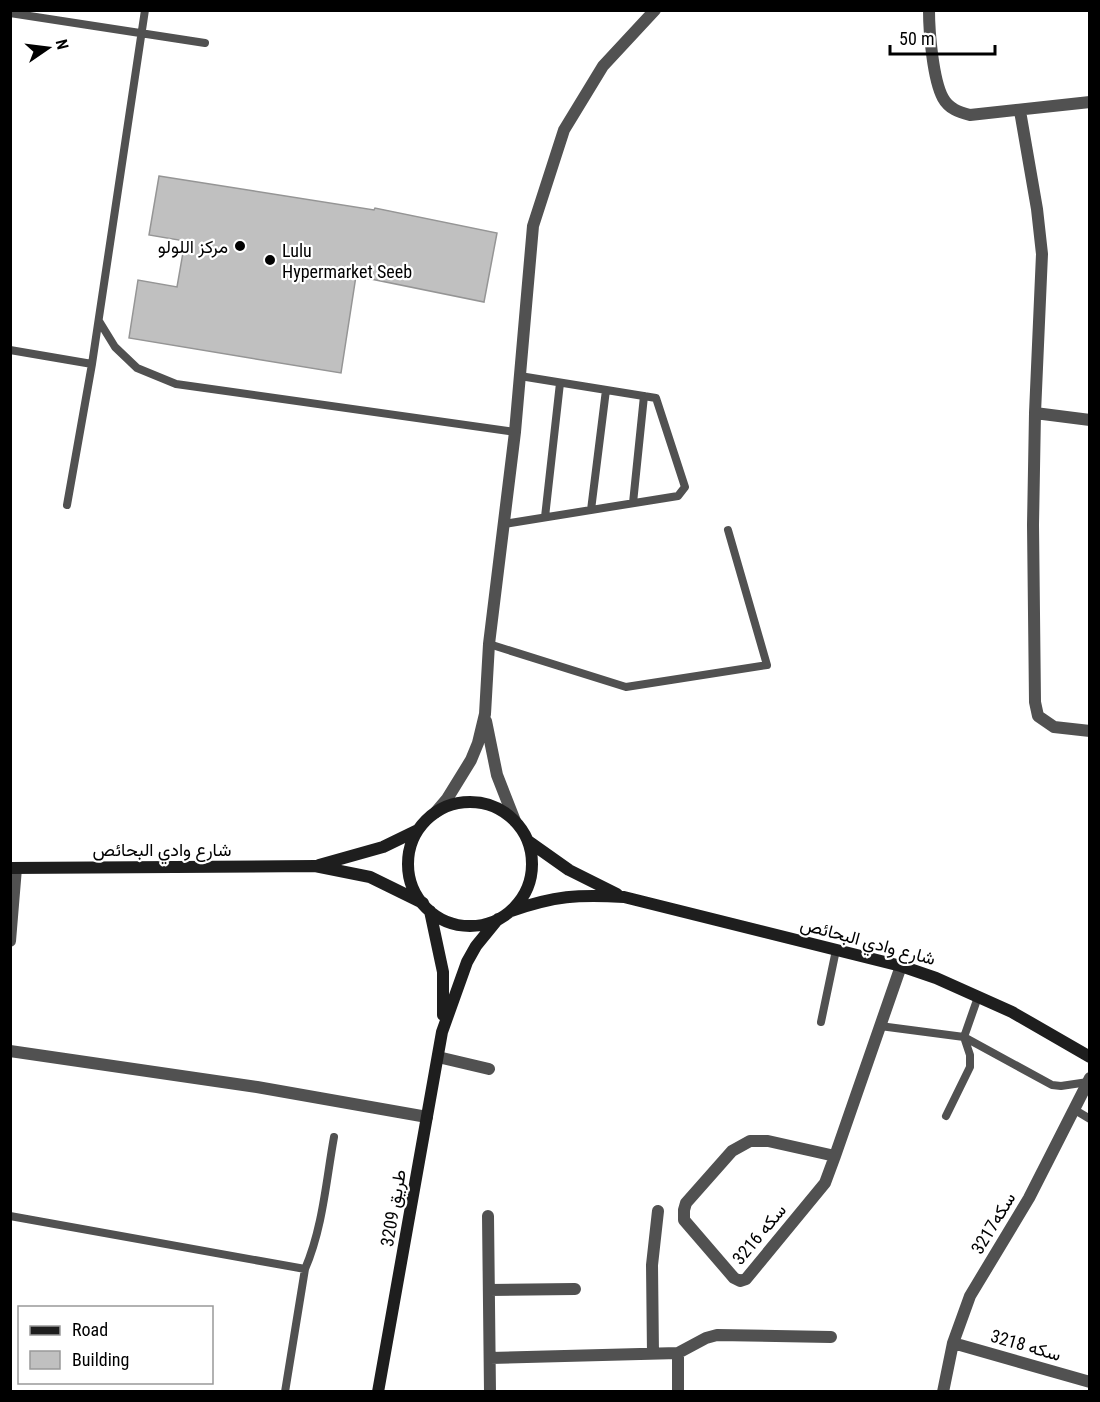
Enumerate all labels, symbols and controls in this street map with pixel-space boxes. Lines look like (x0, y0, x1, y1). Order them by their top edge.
north arrow (18, 18, 78, 78)
scale bar (890, 18, 995, 56)
text: 50 m (899, 28, 934, 49)
text: N (52, 37, 72, 52)
place label: مركز اللولو (158, 236, 228, 258)
marker: مركز اللولو (233, 239, 247, 253)
place label: Lulu Hypermarket Seeb (282, 240, 412, 282)
marker: Lulu Hypermarket Seeb (263, 253, 277, 267)
street label: شارع وادي البحائص (93, 839, 231, 865)
street label: شارع وادي البحائص (797, 913, 938, 974)
street label: طريق 3209 (376, 1168, 411, 1248)
street label: سكه3217 (966, 1188, 1020, 1258)
street label: سكه 3216 (728, 1200, 790, 1268)
legend (18, 1306, 213, 1384)
text: Road (72, 1319, 108, 1340)
street label: سكه 3218 (988, 1325, 1064, 1365)
text: Building (72, 1349, 129, 1370)

